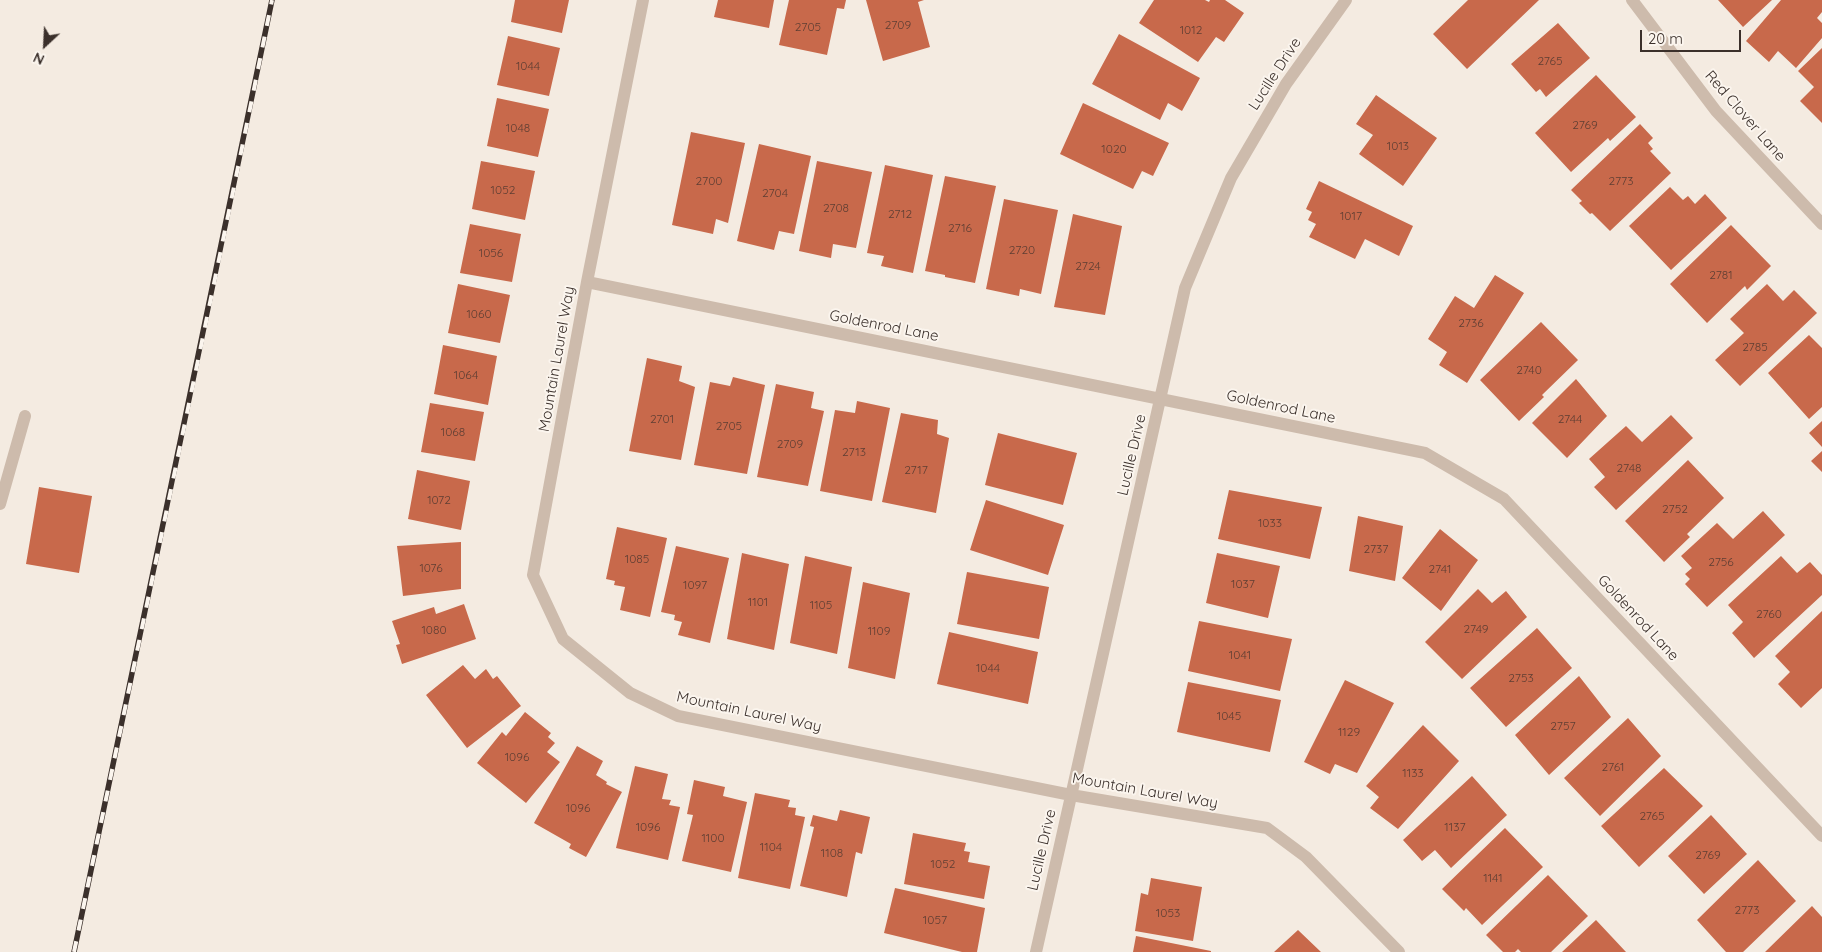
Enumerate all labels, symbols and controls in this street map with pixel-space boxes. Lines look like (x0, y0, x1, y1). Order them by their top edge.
house number: 2709 (885, 18, 911, 32)
north arrow (20, 20, 70, 70)
house number: 2705 (795, 20, 821, 34)
scale bar (1642, 20, 1743, 52)
house number: 1012 (1180, 23, 1202, 37)
text: 20 m (1648, 29, 1683, 48)
street label: Lucille Drive (1245, 34, 1305, 114)
text: N (30, 48, 47, 69)
house number: 2765 (1537, 54, 1563, 68)
house number: 1044 (516, 59, 540, 73)
street label: Red Clover Lane (1701, 67, 1789, 165)
house number: 2769 (1572, 118, 1598, 132)
house number: 1048 (506, 121, 530, 135)
house number: 1013 (1387, 139, 1409, 153)
house number: 1020 (1101, 142, 1127, 156)
house number: 2700 (696, 174, 722, 188)
house number: 2773 (1608, 174, 1634, 188)
house number: 1052 (491, 183, 515, 197)
house number: 2704 (762, 186, 788, 200)
house number: 2708 (823, 201, 849, 215)
house number: 2712 (888, 207, 912, 221)
house number: 1017 (1340, 209, 1362, 223)
house number: 2716 (948, 221, 972, 235)
house number: 2720 (1009, 243, 1035, 257)
house number: 1056 (479, 246, 503, 260)
house number: 2724 (1075, 259, 1101, 273)
house number: 2781 (1709, 268, 1733, 282)
street label: Mountain Laurel Way (535, 285, 579, 433)
house number: 1060 (466, 307, 492, 321)
street label: Goldenrod Lane (828, 307, 940, 345)
house number: 2736 (1458, 316, 1484, 330)
house number: 2785 (1742, 340, 1768, 354)
house number: 2740 (1516, 363, 1542, 377)
house number: 1064 (454, 368, 478, 382)
street label: Goldenrod Lane (1225, 387, 1337, 427)
house number: 2701 (650, 412, 674, 426)
house number: 2744 (1558, 412, 1582, 426)
street label: Lucille Drive (1114, 413, 1150, 497)
house number: 2705 (716, 419, 742, 433)
house number: 1068 (441, 425, 465, 439)
house number: 2709 (777, 437, 803, 451)
house number: 2713 (842, 445, 866, 459)
house number: 2748 (1617, 461, 1641, 475)
house number: 2717 (904, 463, 928, 477)
house number: 1072 (427, 493, 451, 507)
house number: 2752 (1662, 502, 1688, 516)
house number: 1033 (1258, 516, 1282, 530)
house number: 2737 (1363, 542, 1389, 556)
house number: 1085 (625, 552, 649, 566)
house number: 2756 (1708, 555, 1734, 569)
house number: 1076 (419, 561, 443, 575)
house number: 2741 (1429, 562, 1451, 576)
street label: Goldenrod Lane (1594, 571, 1682, 665)
house number: 1037 (1231, 577, 1255, 591)
house number: 1097 (683, 578, 707, 592)
house number: 1101 (748, 595, 768, 609)
house number: 1105 (810, 598, 832, 612)
house number: 2760 (1756, 607, 1782, 621)
house number: 2749 (1464, 622, 1488, 636)
house number: 1080 (421, 623, 447, 637)
house number: 1109 (868, 624, 890, 638)
house number: 1041 (1229, 648, 1251, 662)
house number: 1044 (976, 661, 1000, 675)
house number: 2753 (1508, 671, 1534, 685)
street label: Mountain Laurel Way (675, 688, 823, 736)
house number: 1045 (1217, 709, 1241, 723)
house number: 2757 (1550, 719, 1576, 733)
house number: 1129 (1338, 725, 1360, 739)
house number: 1096 (505, 750, 529, 764)
house number: 2761 (1601, 760, 1625, 774)
house number: 1133 (1402, 766, 1424, 780)
street label: Mountain Laurel Way (1071, 769, 1219, 813)
house number: 1096 (566, 801, 590, 815)
street label: Lucille Drive (1024, 808, 1060, 892)
house number: 2765 (1639, 809, 1665, 823)
house number: 1096 (636, 820, 660, 834)
house number: 1137 (1444, 820, 1466, 834)
house number: 1100 (701, 831, 725, 845)
house number: 1104 (760, 840, 782, 854)
house number: 1108 (821, 846, 843, 860)
house number: 2769 (1695, 848, 1721, 862)
house number: 1052 (931, 857, 955, 871)
house number: 1141 (1483, 871, 1503, 885)
house number: 2773 (1734, 903, 1760, 917)
house number: 1053 (1156, 906, 1180, 920)
house number: 1057 (923, 913, 947, 927)

